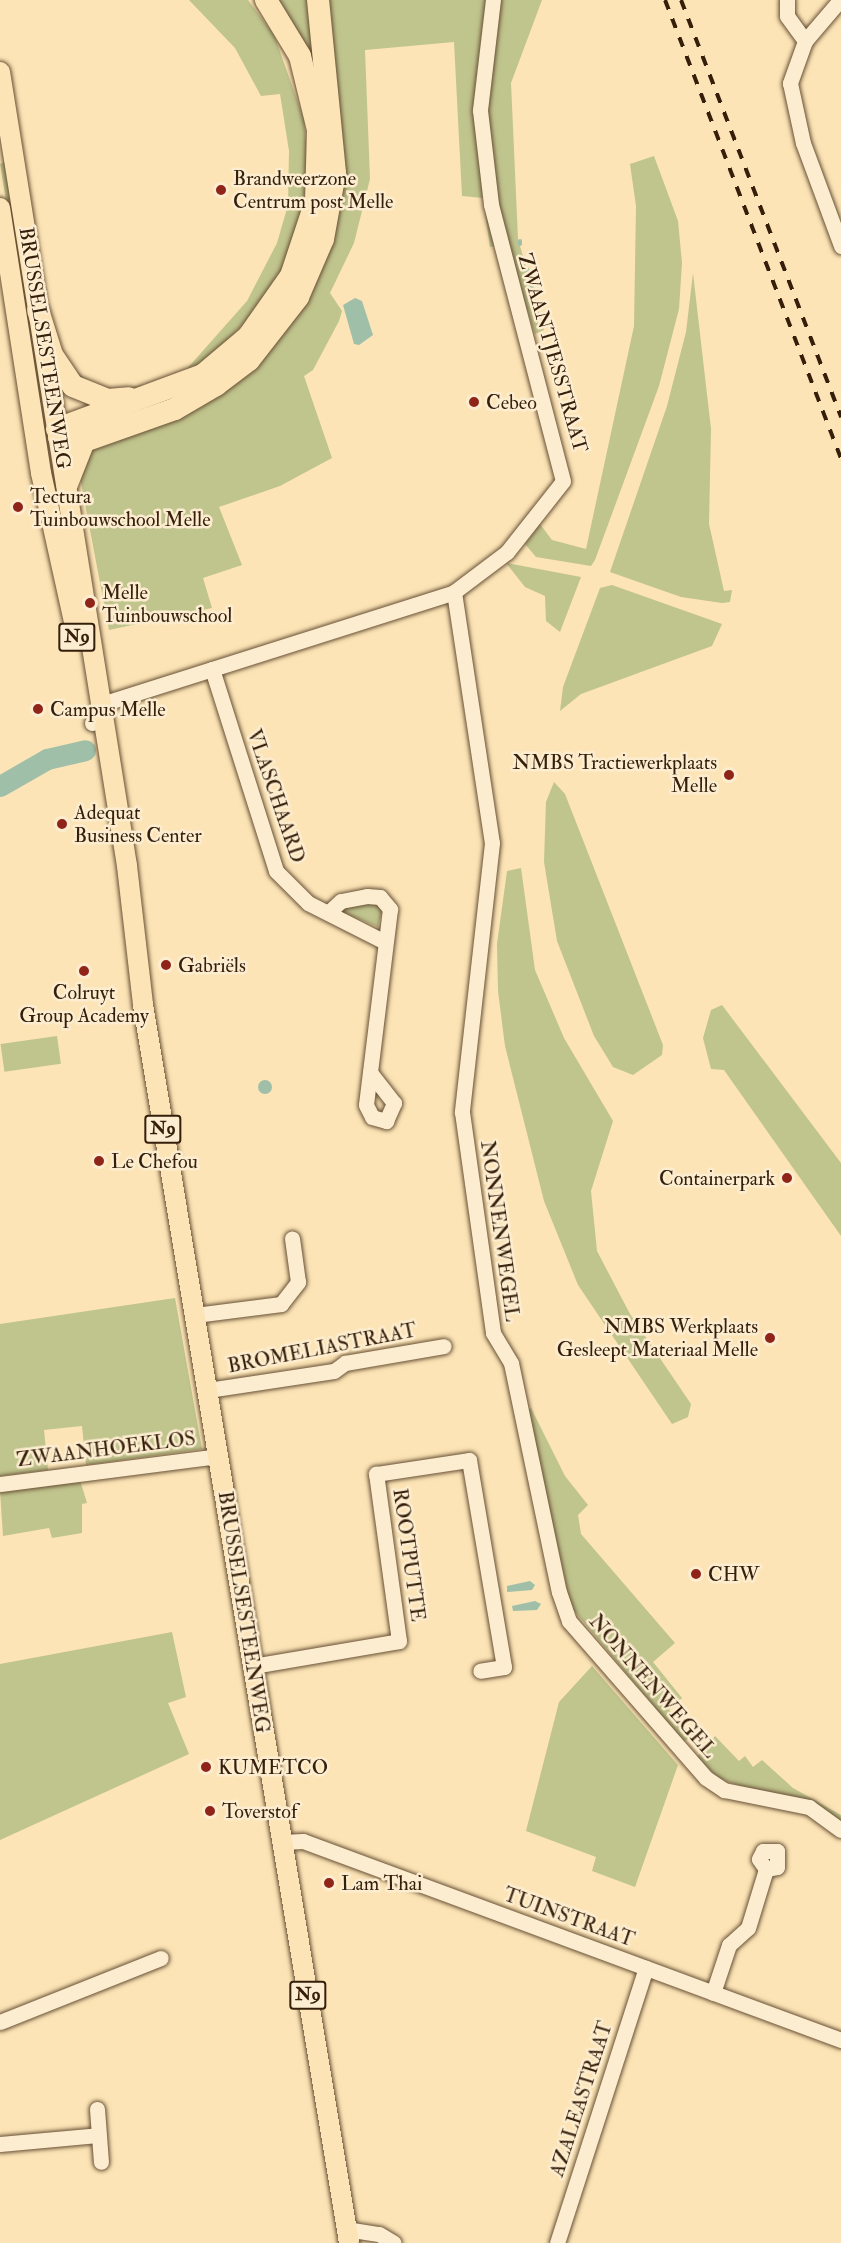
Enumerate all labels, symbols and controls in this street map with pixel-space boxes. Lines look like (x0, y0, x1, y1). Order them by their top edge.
place label: Brandweerzone Centrum post Melle (233, 166, 393, 213)
marker: Brandweerzone Centrum post Melle (214, 183, 228, 197)
street label: BRUSSELSESTEENWEG (14, 225, 76, 471)
street label: ZWAANTJESSTRAAT (513, 251, 593, 455)
place label: Cebeo (486, 390, 537, 414)
marker: Cebeo (467, 395, 481, 409)
place label: Tectura Tuinbouwschool Melle (30, 484, 211, 531)
marker: Tectura Tuinbouwschool Melle (11, 500, 25, 514)
place label: Melle Tuinbouwschool (102, 580, 232, 627)
marker: Melle Tuinbouwschool (83, 596, 97, 610)
road number: N9 (58, 622, 97, 652)
place label: Campus Melle (50, 697, 166, 721)
marker: Campus Melle (31, 702, 45, 716)
street label: VLASCHAARD (242, 726, 310, 866)
place label: NMBS Tractiewerkplaats Melle (513, 751, 717, 798)
marker: NMBS Tractiewerkplaats Melle (722, 768, 736, 782)
place label: Adequat Business Center (74, 801, 202, 848)
marker: Adequat Business Center (55, 817, 69, 831)
place label: Gabriëls (178, 953, 246, 977)
marker: Gabriëls (159, 958, 173, 972)
marker: Colruyt Group Academy (77, 964, 91, 978)
place label: Colruyt Group Academy (19, 981, 149, 1028)
road number: N9 (144, 1114, 182, 1144)
street label: NONNENWEGEL (475, 1139, 525, 1323)
place label: Le Chefou (111, 1149, 198, 1173)
marker: Le Chefou (92, 1154, 106, 1168)
place label: Containerpark (659, 1166, 775, 1190)
marker: Containerpark (780, 1171, 794, 1185)
place label: NMBS Werkplaats Gesleept Materiaal Melle (557, 1314, 758, 1361)
street label: BROMELIASTRAAT (226, 1318, 418, 1378)
marker: NMBS Werkplaats Gesleept Materiaal Melle (763, 1331, 777, 1345)
street label: ZWAANHOEKLOS (15, 1426, 197, 1472)
street label: ROOTPUTTE (388, 1487, 430, 1623)
street label: BRUSSELSESTEENWEG (213, 1489, 275, 1735)
place label: CHW (708, 1562, 759, 1586)
marker: CHW (689, 1567, 703, 1581)
street label: NONNENWEGEL (584, 1609, 722, 1763)
place label: KUMETCO (218, 1755, 328, 1779)
marker: KUMETCO (199, 1760, 213, 1774)
place label: Toverstof (222, 1799, 297, 1823)
marker: Toverstof (203, 1804, 217, 1818)
place label: Lam Thai (341, 1871, 422, 1895)
marker: Lam Thai (322, 1876, 336, 1890)
street label: TUINSTRAAT (500, 1882, 638, 1952)
road number: N9 (288, 1980, 328, 2010)
street label: AZALEASTRAAT (545, 2018, 617, 2180)

